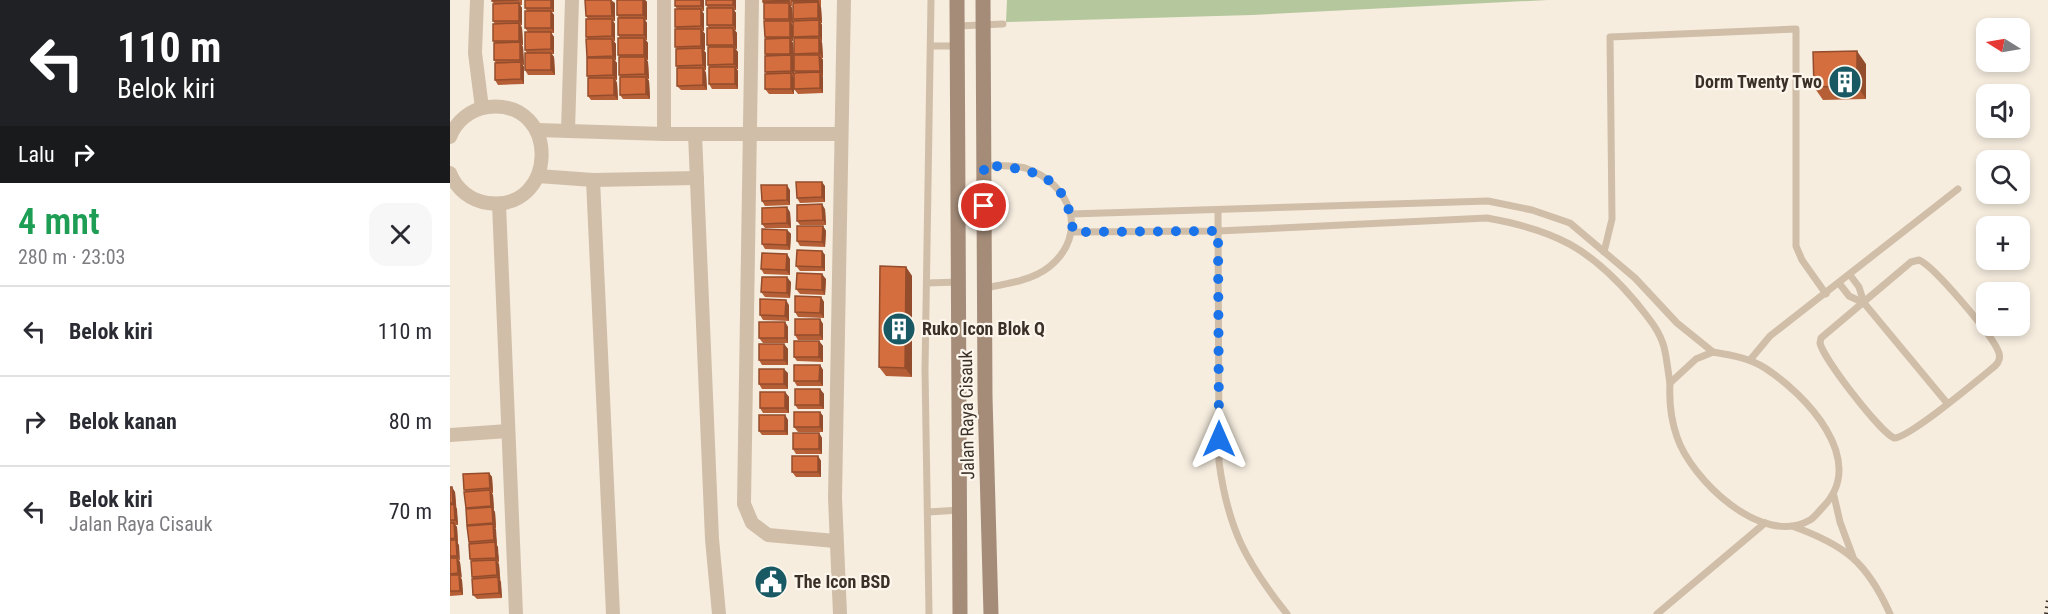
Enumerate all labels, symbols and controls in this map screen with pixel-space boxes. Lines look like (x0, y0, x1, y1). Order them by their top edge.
north arrow (1976, 18, 2030, 72)
map controls (1976, 18, 2030, 336)
text: 110 m (117, 23, 222, 72)
icon: left (18, 24, 96, 102)
building icon: Dorm Twenty Two (1827, 64, 1863, 100)
place label: Dorm Twenty Two (1695, 71, 1822, 92)
text: Belok kiri (117, 73, 215, 105)
button: sound (1976, 84, 2030, 138)
icon: right (67, 138, 100, 171)
text: Lalu (18, 142, 55, 167)
button: search (1976, 150, 2030, 204)
pin (958, 180, 1009, 231)
icon: arrive (967, 189, 1000, 222)
text: 4 mnt (18, 201, 100, 243)
button: close (369, 203, 432, 266)
button: + (1976, 216, 2030, 270)
text: 280 m · 23:03 (18, 245, 125, 269)
button: − (1976, 282, 2030, 336)
building icon: Ruko Icon Blok Q (881, 311, 917, 347)
icon: left (18, 315, 51, 348)
place label: Ruko Icon Blok Q (922, 318, 1045, 339)
text: Belok kiri (69, 319, 153, 344)
text: 110 m (378, 319, 432, 344)
street label: Jalan Raya Cisauk (955, 350, 978, 480)
icon: right (18, 405, 51, 438)
position arrow (1187, 407, 1251, 471)
text: Belok kanan (69, 409, 177, 434)
text: 80 m (389, 409, 432, 434)
text: Belok kiri (69, 487, 153, 512)
icon: left (18, 495, 51, 528)
text: 70 m (389, 499, 432, 524)
text: Jalan Raya Cisauk (69, 512, 212, 536)
public building icon: The Icon BSD (753, 564, 789, 600)
place label: The Icon BSD (794, 571, 890, 592)

